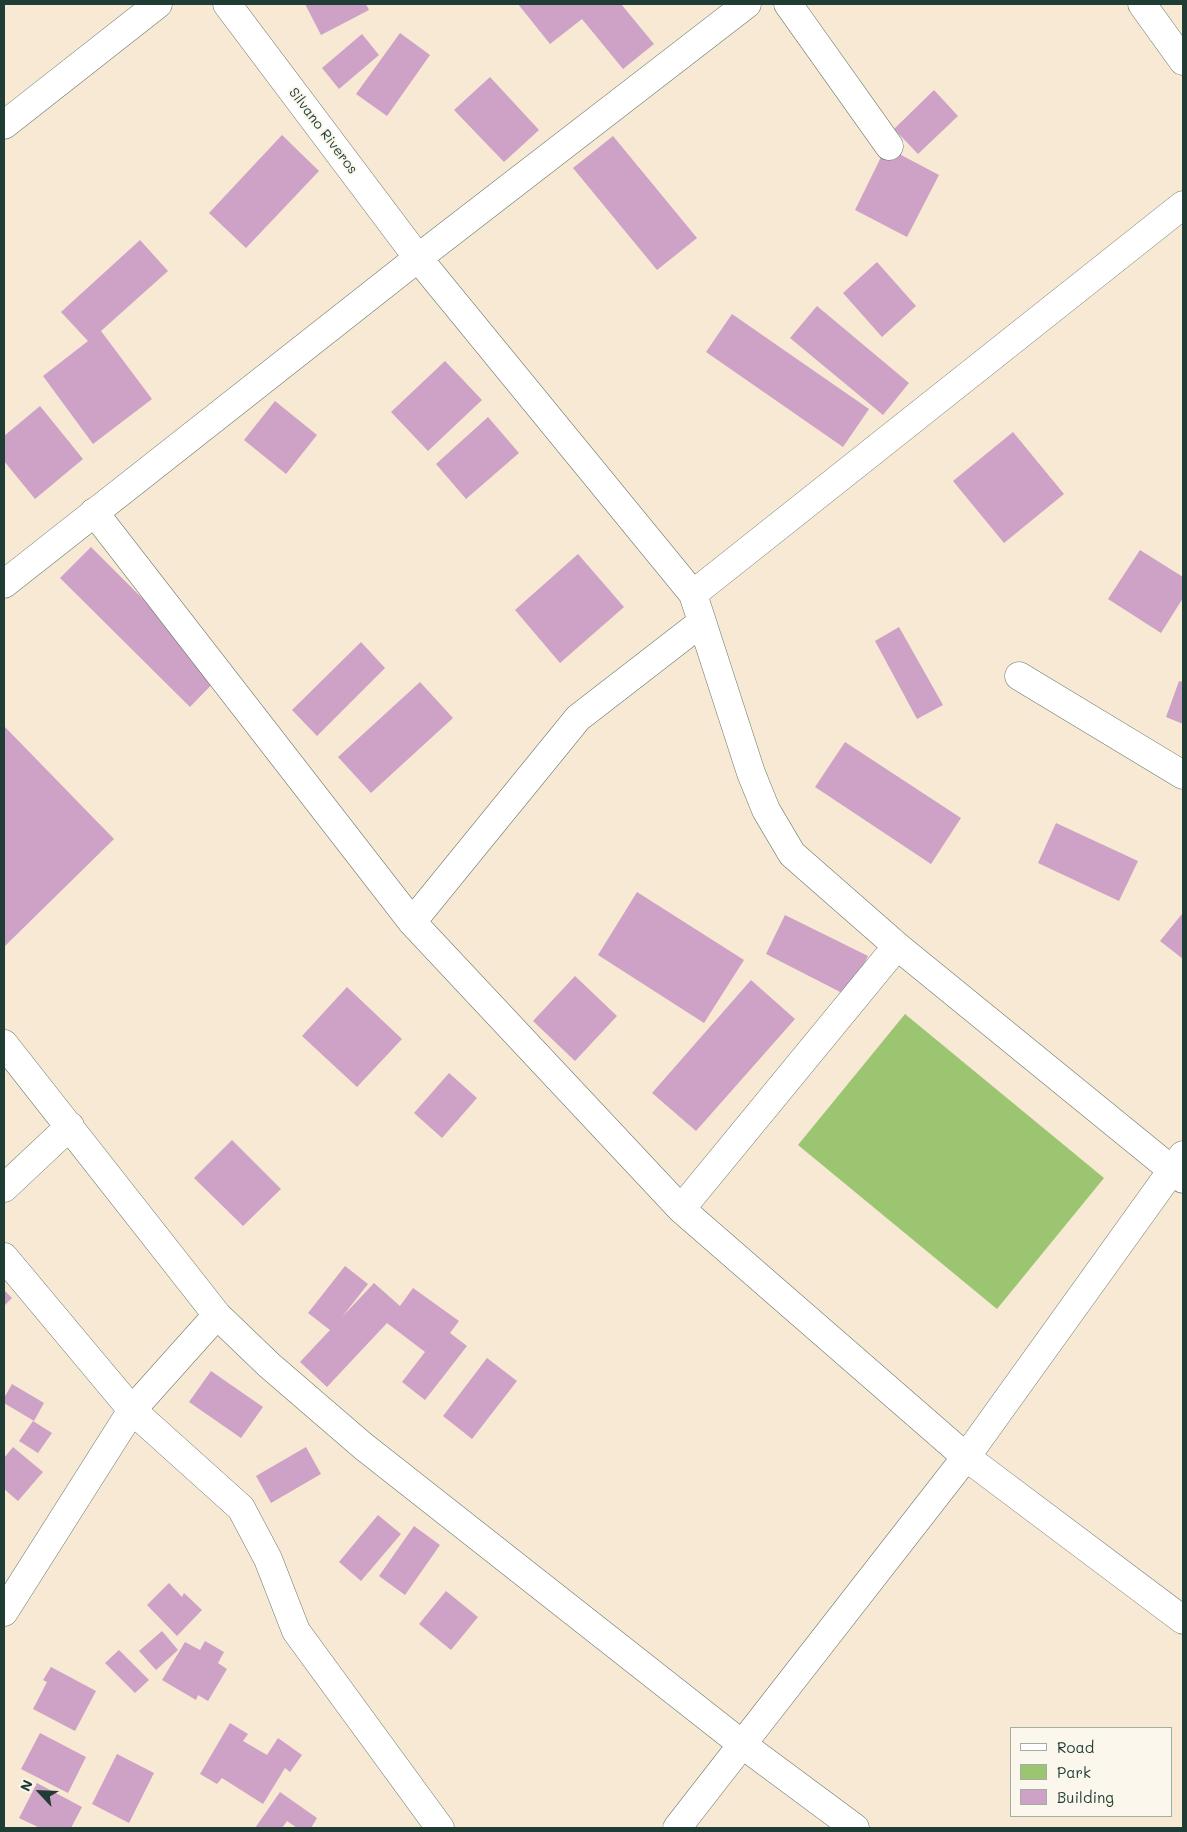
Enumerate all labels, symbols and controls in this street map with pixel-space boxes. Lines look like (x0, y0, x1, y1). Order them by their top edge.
street label: Silvano Riveros (285, 84, 361, 178)
legend (1010, 1727, 1172, 1817)
text: Road (1057, 1737, 1094, 1757)
text: Park (1057, 1762, 1091, 1782)
north arrow (15, 1767, 65, 1817)
text: N (15, 1777, 37, 1794)
text: Building (1057, 1787, 1114, 1807)

